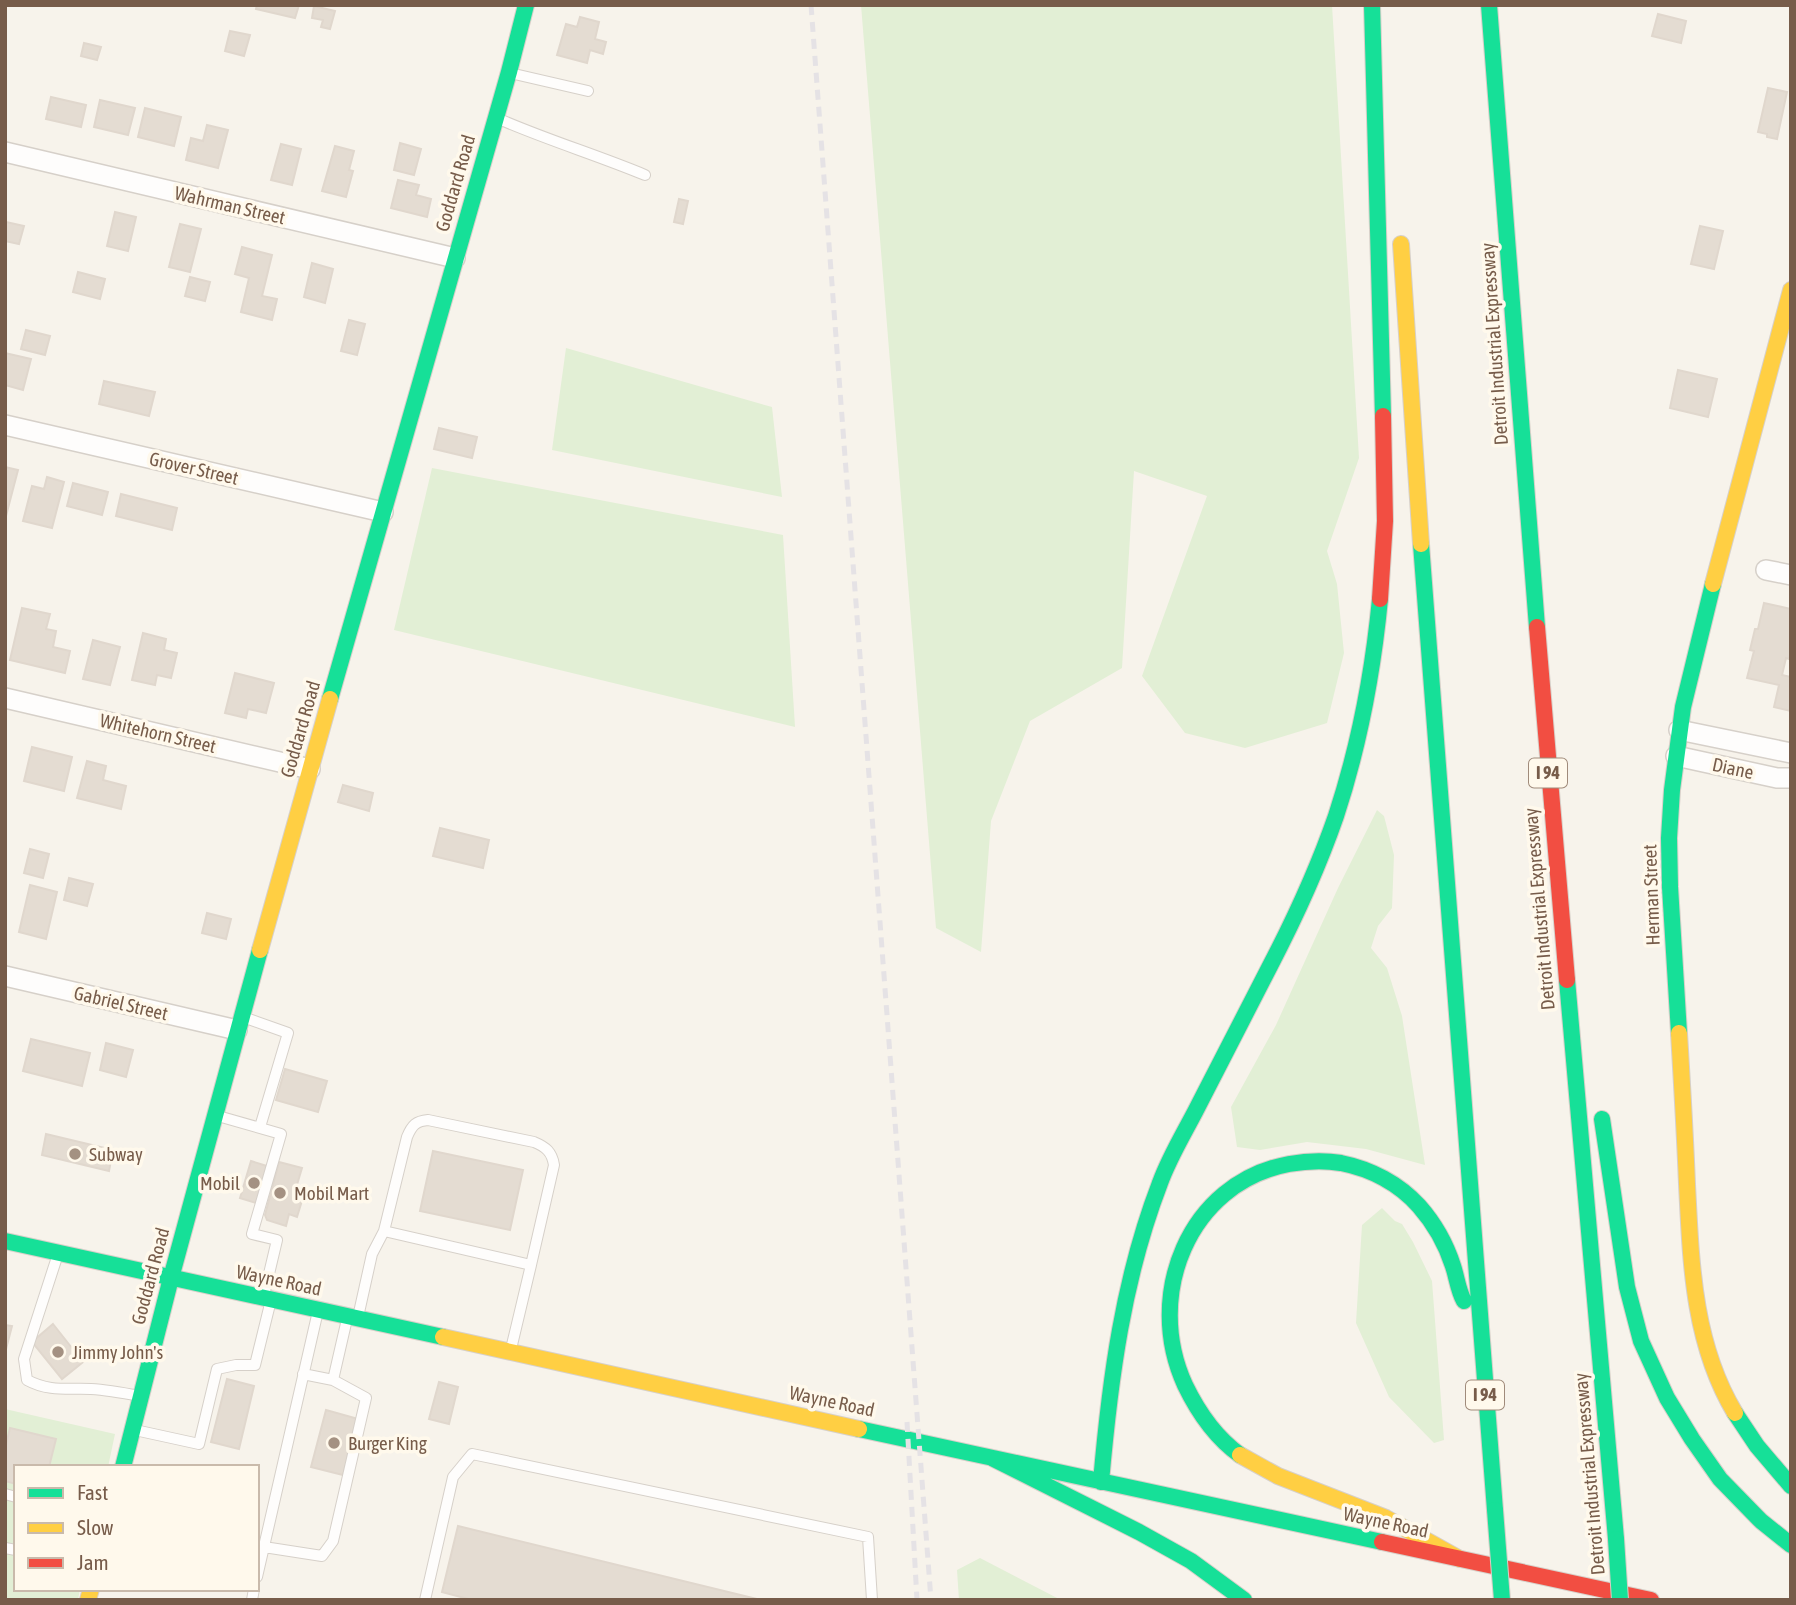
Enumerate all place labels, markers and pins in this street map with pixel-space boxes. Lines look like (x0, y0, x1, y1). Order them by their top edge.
place label: Subway (89, 1143, 143, 1165)
marker: Subway (67, 1146, 83, 1162)
place label: Mobil (200, 1172, 240, 1194)
marker: Mobil (246, 1175, 262, 1191)
place label: Mobil Mart (294, 1182, 369, 1204)
marker: Mobil Mart (272, 1185, 288, 1201)
place label: Jimmy John's (72, 1341, 163, 1363)
marker: Jimmy John's (50, 1344, 66, 1360)
place label: Burger King (348, 1432, 428, 1454)
marker: Burger King (326, 1435, 342, 1451)

